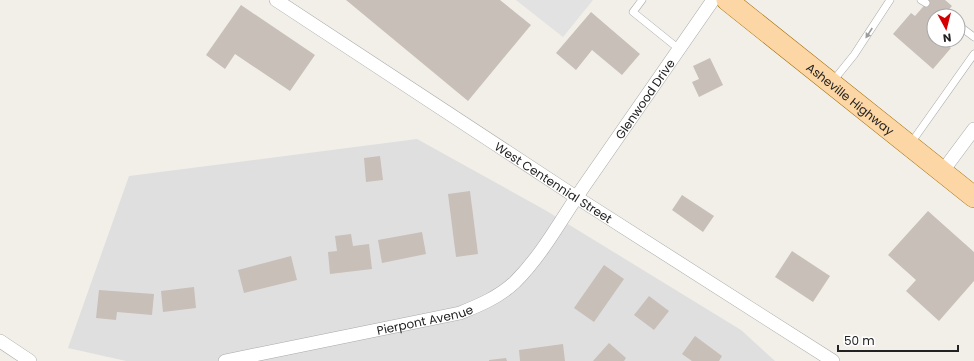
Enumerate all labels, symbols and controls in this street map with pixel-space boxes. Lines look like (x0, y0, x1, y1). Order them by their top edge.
north arrow (926, 8, 966, 48)
one-way arrow (865, 27, 873, 38)
text: N (942, 29, 952, 46)
street label: Glenwood Drive (611, 55, 678, 142)
street label: Asheville Highway (803, 58, 898, 139)
street label: West Centennial Street (492, 138, 616, 227)
street label: Pierpont Avenue (375, 300, 475, 338)
scale bar (838, 327, 958, 353)
text: 50 m (844, 332, 875, 349)

